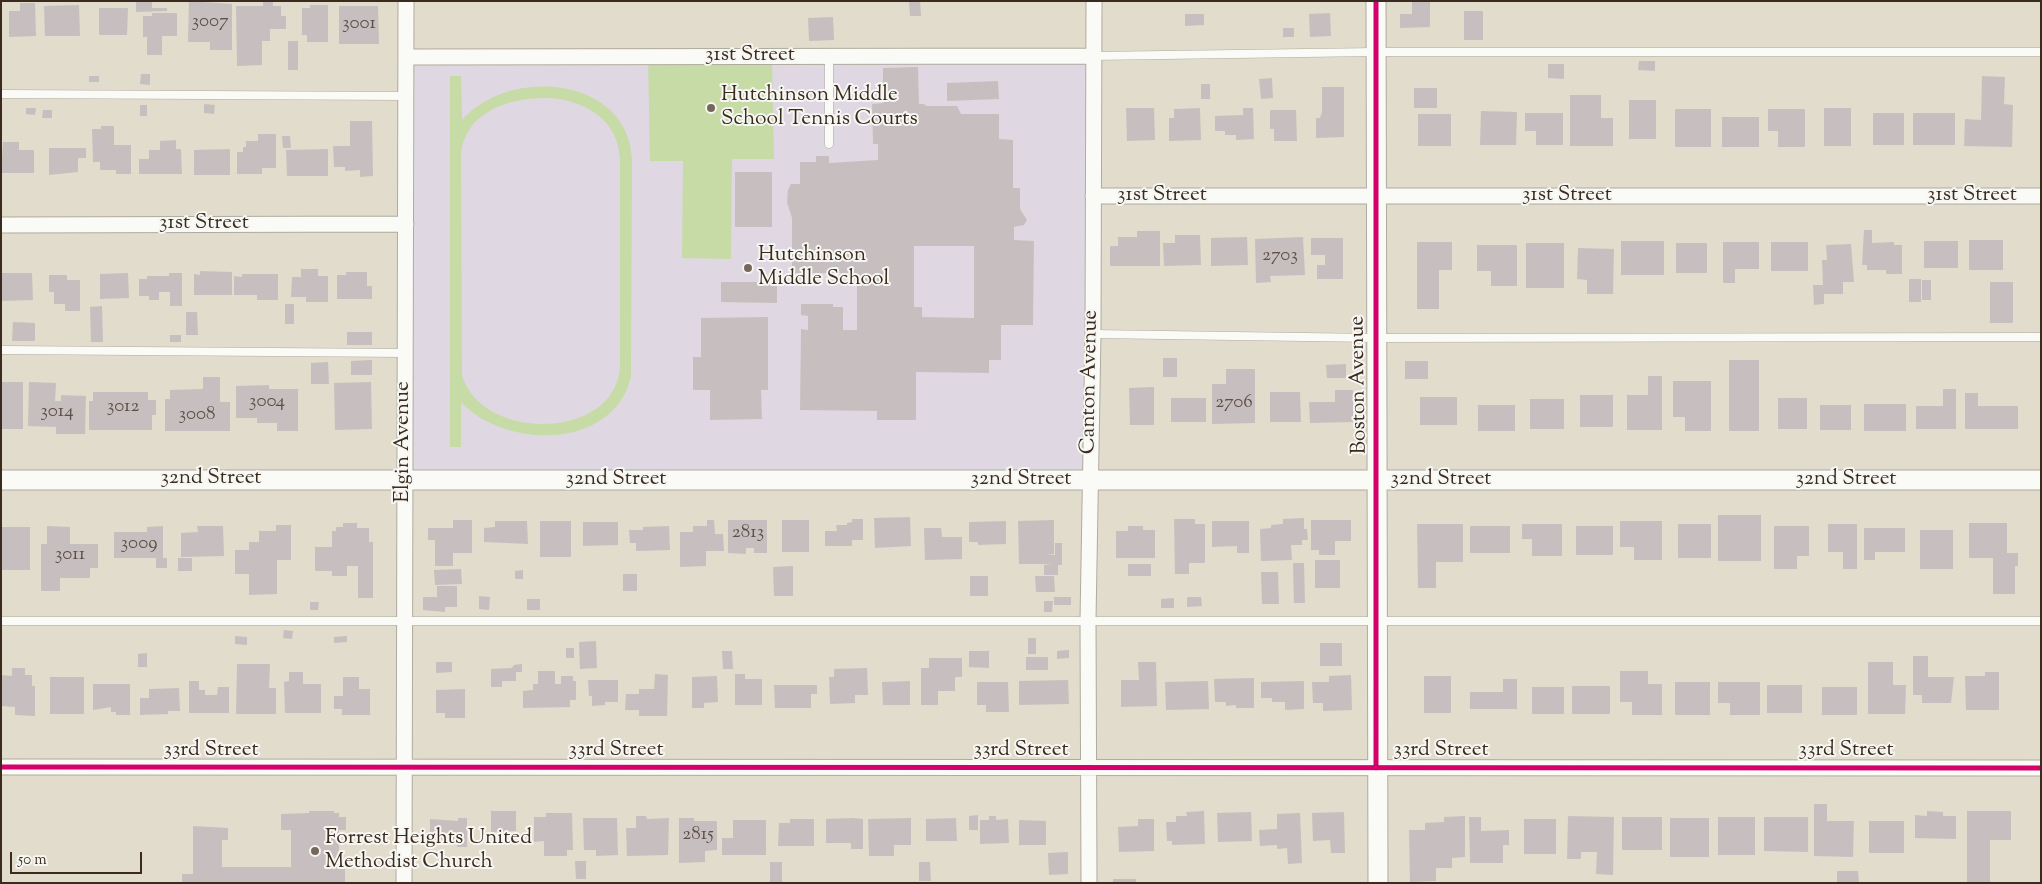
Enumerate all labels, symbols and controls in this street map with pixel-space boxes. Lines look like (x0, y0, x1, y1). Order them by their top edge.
house number: 3007 (191, 12, 229, 34)
house number: 3001 (342, 14, 376, 36)
street label: 31st Street (705, 43, 795, 69)
place label: Hutchinson Middle School Tennis Courts (721, 83, 918, 133)
marker: Hutchinson Middle School Tennis Courts (705, 102, 717, 114)
street label: 31st Street (1117, 183, 1207, 209)
street label: 31st Street (1522, 183, 1612, 209)
street label: 31st Street (1927, 183, 2017, 209)
street label: 31st Street (159, 211, 249, 237)
place label: Hutchinson Middle School (758, 243, 889, 293)
house number: 2703 (1262, 246, 1298, 268)
marker: Hutchinson Middle School (742, 262, 754, 274)
street label: Canton Avenue (1077, 310, 1105, 454)
street label: Boston Avenue (1346, 315, 1374, 455)
street label: Elgin Avenue (391, 381, 417, 503)
house number: 3004 (249, 392, 285, 414)
house number: 2706 (1215, 393, 1253, 415)
house number: 3012 (107, 397, 139, 419)
house number: 3014 (40, 402, 74, 424)
house number: 3008 (178, 405, 216, 427)
street label: 32nd Street (160, 466, 262, 492)
street label: 32nd Street (565, 467, 667, 493)
street label: 32nd Street (970, 467, 1072, 493)
street label: 32nd Street (1390, 467, 1492, 493)
street label: 32nd Street (1795, 467, 1897, 493)
house number: 2813 (732, 523, 764, 545)
house number: 3009 (121, 534, 157, 556)
house number: 3011 (55, 545, 85, 567)
street label: 33rd Street (163, 738, 259, 764)
street label: 33rd Street (568, 738, 664, 764)
street label: 33rd Street (973, 738, 1069, 764)
street label: 33rd Street (1393, 738, 1489, 764)
street label: 33rd Street (1798, 738, 1894, 764)
house number: 2815 (682, 825, 714, 847)
place label: Forrest Heights United Methodist Church (325, 826, 532, 876)
scale bar (12, 842, 145, 874)
marker: Forrest Heights United Methodist Church (309, 845, 321, 857)
text: 50 m (18, 850, 47, 871)

